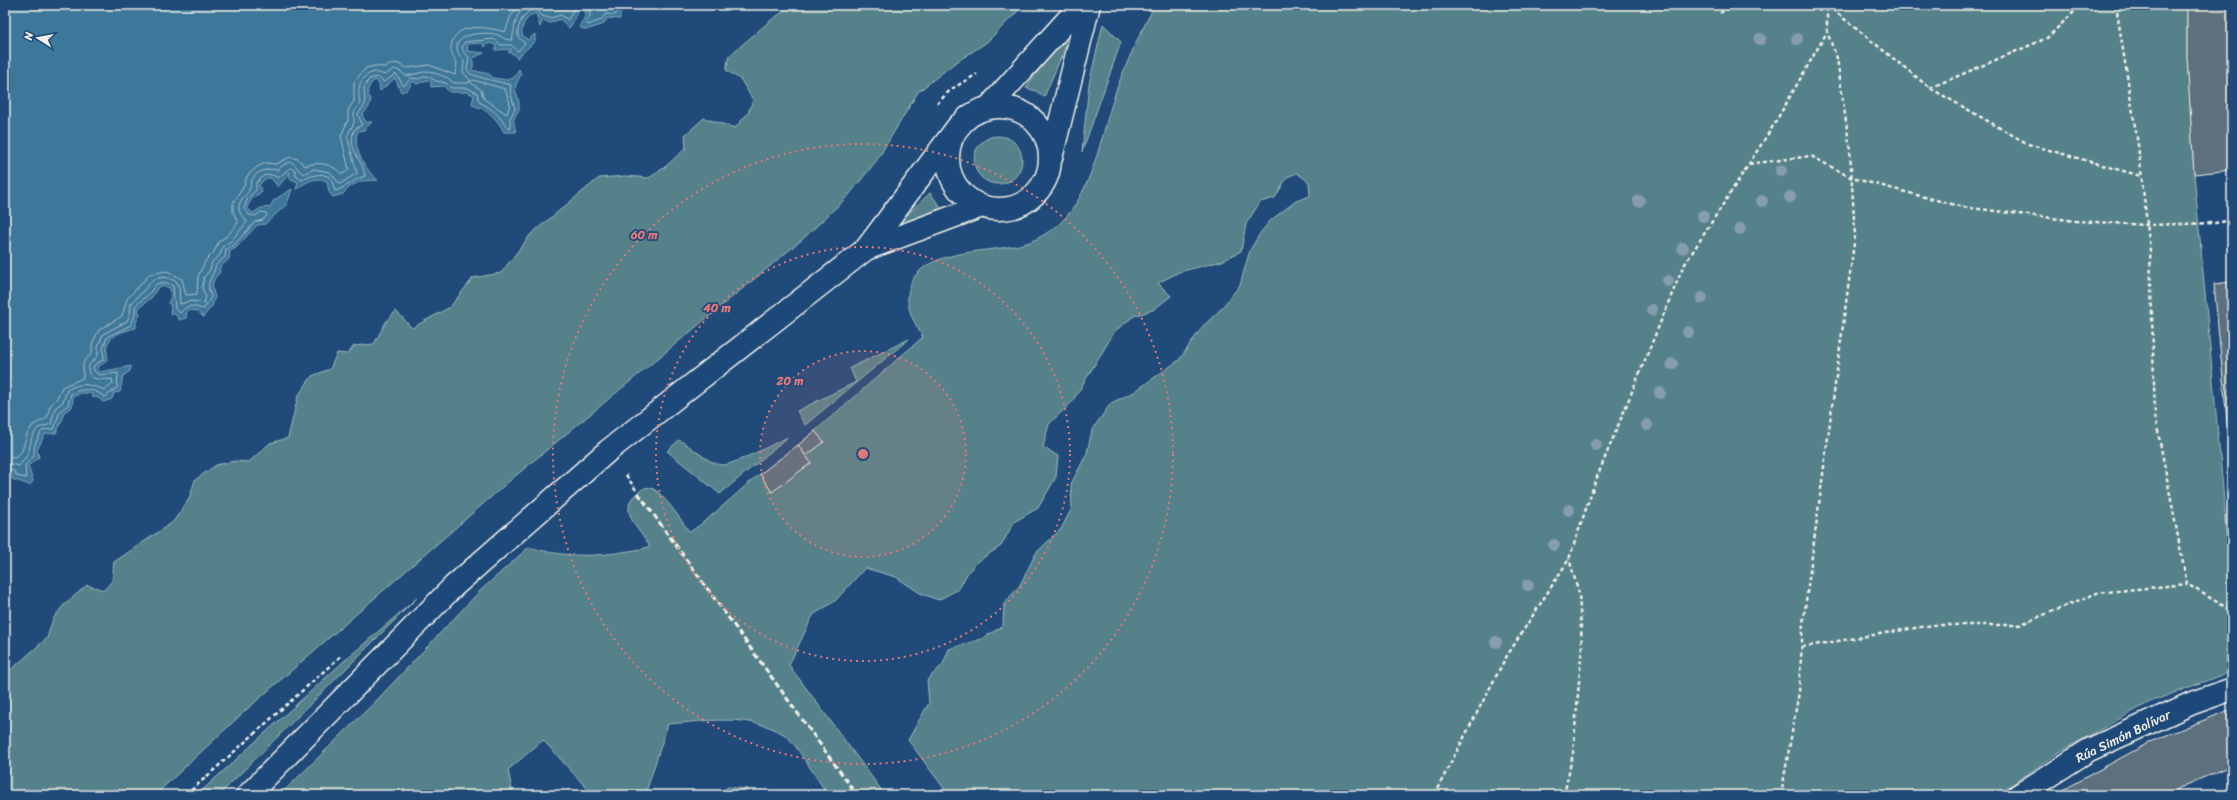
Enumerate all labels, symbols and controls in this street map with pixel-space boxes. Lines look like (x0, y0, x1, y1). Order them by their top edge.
north arrow (18, 18, 58, 58)
text: N (18, 30, 39, 43)
text: 60 m (630, 224, 658, 246)
text: 40 m (702, 297, 731, 319)
text: 20 m (776, 370, 804, 392)
centre of rings (856, 447, 870, 461)
street label: Rúa Simón Bolívar (2071, 703, 2175, 769)

